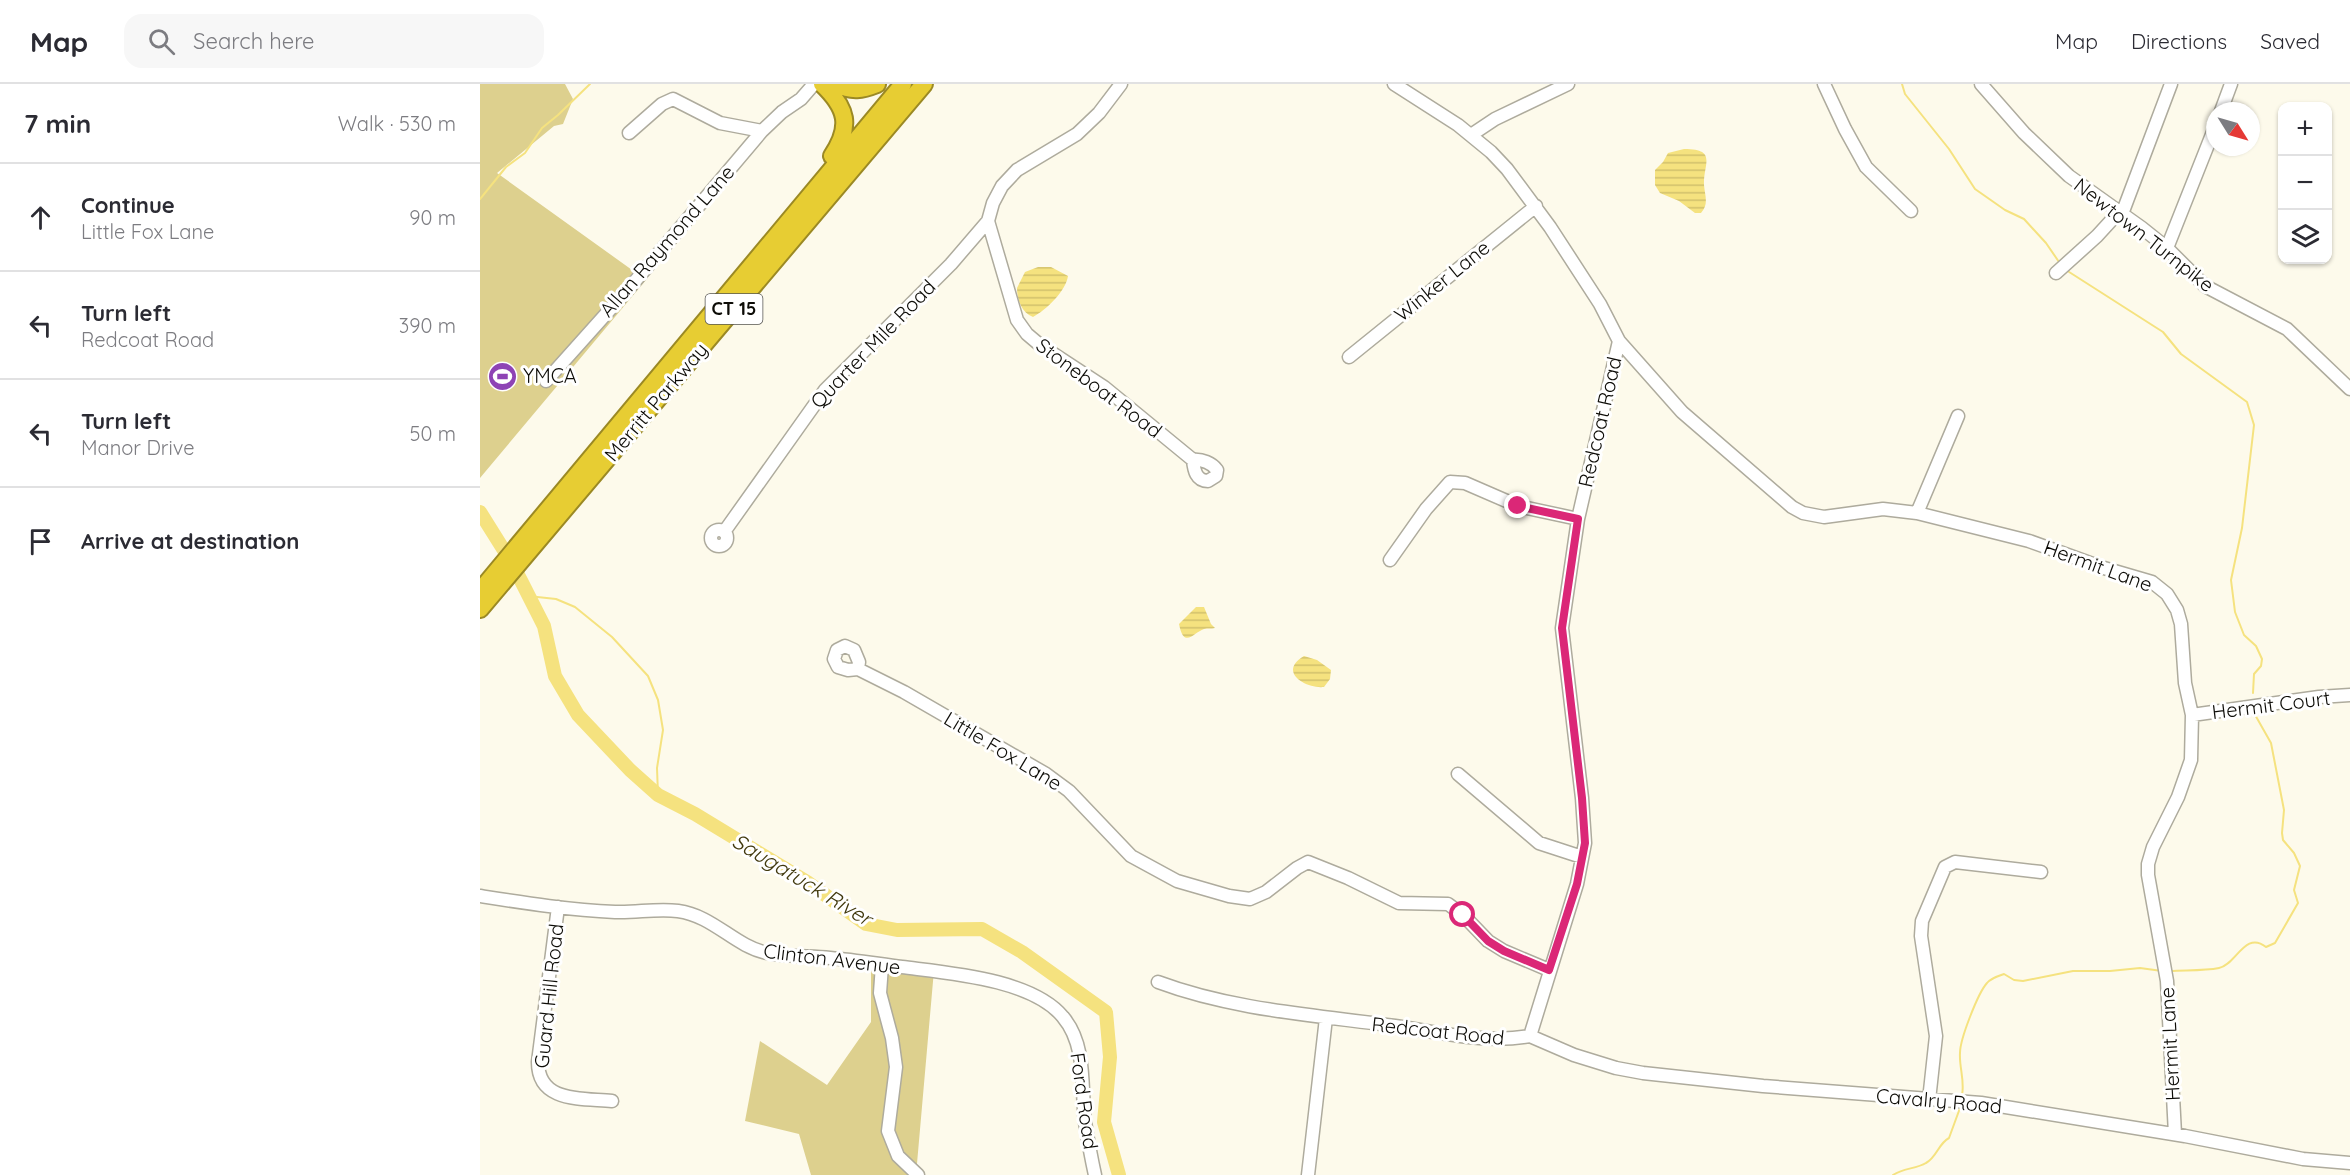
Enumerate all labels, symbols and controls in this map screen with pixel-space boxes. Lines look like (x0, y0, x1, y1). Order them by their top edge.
search box (124, 14, 544, 68)
text: Map (30, 24, 88, 59)
icon: search (145, 25, 178, 58)
text: Search here (193, 27, 315, 55)
text: Map (2055, 28, 2098, 54)
text: Directions (2131, 28, 2227, 54)
text: Saved (2260, 28, 2320, 54)
north arrow (2206, 102, 2260, 156)
map controls (2278, 102, 2332, 264)
button: + (2278, 102, 2332, 156)
text: 7 min (24, 107, 91, 140)
text: Walk · 530 m (338, 111, 456, 136)
button: − (2278, 156, 2332, 210)
street label: Allan Raymond Lane (594, 160, 739, 322)
street label: Newtown Turnpike (2069, 172, 2219, 297)
text: Continue (81, 191, 175, 219)
icon: ahead (24, 201, 57, 234)
text: 90 m (409, 205, 456, 230)
button: layers (2278, 210, 2332, 264)
text: Little Fox Lane (81, 219, 214, 244)
street label: Winker Lane (1389, 235, 1494, 327)
street label: Quarter Mile Road (805, 274, 940, 413)
road number: CT 15 (706, 294, 762, 324)
text: Turn left (81, 299, 171, 327)
icon: left (24, 309, 57, 342)
text: 390 m (399, 313, 456, 338)
text: Redcoat Road (81, 327, 214, 352)
street label: Stoneboat Road (1031, 332, 1167, 443)
street label: Merritt Parkway (599, 337, 713, 466)
street label: Redcoat Road (1572, 354, 1627, 490)
sports icon: YMCA (486, 360, 518, 392)
place label: YMCA (523, 363, 577, 388)
text: Turn left (81, 407, 171, 435)
icon: left (24, 417, 57, 450)
text: 50 m (410, 421, 456, 446)
text: Manor Drive (81, 435, 195, 460)
route end (1504, 492, 1530, 518)
icon: arrive (24, 525, 57, 558)
text: Arrive at destination (81, 527, 299, 555)
street label: Hermit Lane (2040, 534, 2156, 597)
street label: Hermit Court (2210, 685, 2332, 724)
street label: Little Fox Lane (940, 706, 1067, 796)
water label: Saugatuck River (728, 827, 880, 933)
route start (1449, 901, 1475, 927)
street label: Guard Hill Road (528, 922, 569, 1069)
street label: Clinton Avenue (762, 938, 902, 979)
street label: Hermit Lane (2154, 987, 2185, 1101)
street label: Redcoat Road (1371, 1011, 1506, 1050)
street label: Ford Road (1065, 1051, 1104, 1151)
street label: Cavalry Road (1875, 1083, 2003, 1118)

